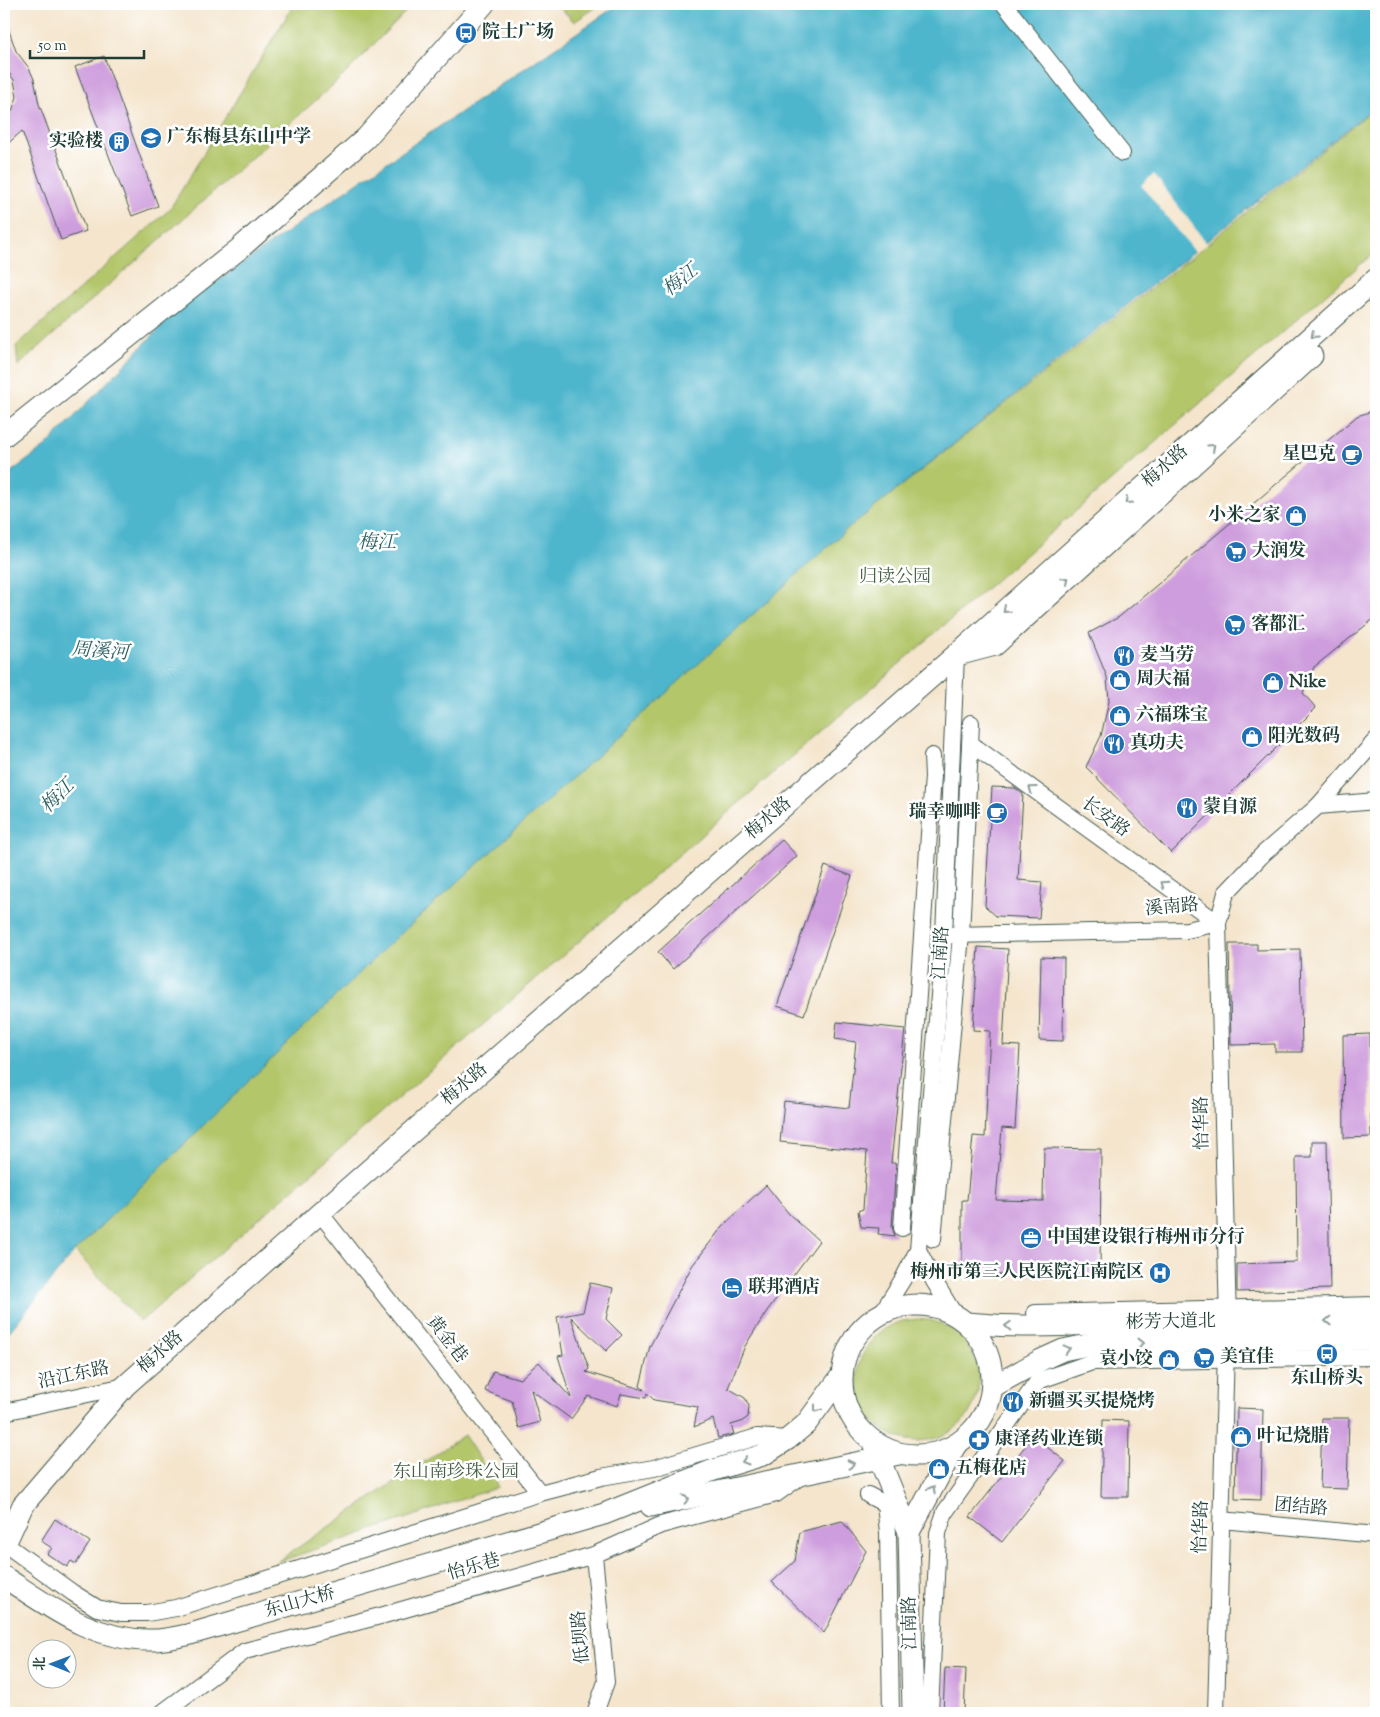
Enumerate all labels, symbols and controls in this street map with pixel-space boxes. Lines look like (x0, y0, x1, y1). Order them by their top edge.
place label: 院士广场 (482, 20, 554, 46)
bus stop icon: 院士广场 (454, 21, 478, 45)
scale bar (30, 28, 144, 60)
text: 50 m (37, 36, 67, 57)
place label: 广东梅县东山中学 (167, 125, 311, 151)
school or university icon: 广东梅县东山中学 (139, 126, 163, 150)
place label: 实验楼 (49, 129, 103, 155)
building icon: 实验楼 (107, 130, 131, 154)
water label: 梅江 (658, 257, 707, 303)
one-way arrow (1310, 329, 1319, 338)
street label: 梅水路 (1137, 439, 1195, 495)
place label: 星巴克 (1282, 442, 1336, 468)
cafe icon: 星巴克 (1340, 443, 1364, 467)
one-way arrow (1206, 444, 1215, 453)
one-way arrow (1124, 496, 1133, 505)
place label: 小米之家 (1208, 503, 1280, 529)
shop icon: 小米之家 (1284, 504, 1308, 528)
water label: 梅江 (358, 530, 399, 557)
place label: 大润发 (1252, 539, 1306, 565)
supermarket icon: 大润发 (1224, 540, 1248, 564)
park label: 归读公园 (859, 565, 931, 591)
one-way arrow (1060, 577, 1069, 586)
one-way arrow (1003, 604, 1012, 613)
place label: 客都汇 (1251, 612, 1305, 638)
supermarket icon: 客都汇 (1223, 613, 1247, 637)
water label: 周溪河 (71, 637, 132, 668)
place label: 麦当劳 (1140, 643, 1194, 669)
restaurant icon: 麦当劳 (1112, 644, 1136, 668)
place label: 周大福 (1136, 667, 1190, 693)
shop icon: 周大福 (1108, 668, 1132, 692)
place label: Nike (1289, 670, 1327, 696)
shop icon: Nike (1261, 671, 1285, 695)
place label: 六福珠宝 (1136, 703, 1208, 729)
shop icon: 六福珠宝 (1108, 704, 1132, 728)
place label: 阳光数码 (1268, 724, 1340, 750)
shop icon: 阳光数码 (1240, 725, 1264, 749)
place label: 真功夫 (1130, 731, 1184, 757)
restaurant icon: 真功夫 (1102, 732, 1126, 756)
water label: 梅江 (35, 772, 83, 820)
one-way arrow (1028, 786, 1038, 795)
street label: 梅水路 (740, 791, 798, 847)
street label: 长安路 (1076, 792, 1134, 844)
place label: 蒙自源 (1203, 795, 1257, 821)
restaurant icon: 蒙自源 (1175, 796, 1199, 820)
place label: 瑞幸咖啡 (909, 800, 981, 826)
cafe icon: 瑞幸咖啡 (985, 801, 1009, 825)
one-way arrow (1160, 881, 1170, 890)
street label: 溪南路 (1144, 893, 1200, 923)
street label: 江南路 (927, 925, 957, 981)
street label: 梅水路 (436, 1057, 494, 1113)
street label: 怡华路 (1190, 1096, 1216, 1150)
place label: 中国建设银行梅州市分行 (1047, 1225, 1245, 1251)
office icon: 中国建设银行梅州市分行 (1019, 1226, 1043, 1250)
place label: 梅州市第三人民医院江南院区 (910, 1260, 1144, 1286)
hospital icon: 梅州市第三人民医院江南院区 (1148, 1261, 1172, 1285)
place label: 联邦酒店 (748, 1275, 820, 1301)
hotel icon: 联邦酒店 (720, 1276, 744, 1300)
street label: 彬芳大道北 (1126, 1309, 1216, 1337)
street label: 黄金巷 (419, 1311, 473, 1369)
one-way arrow (1323, 1315, 1331, 1326)
one-way arrow (1004, 1321, 1012, 1332)
street label: 梅水路 (132, 1325, 190, 1381)
one-way arrow (1137, 1338, 1145, 1348)
bus stop icon: 东山桥头 (1315, 1342, 1339, 1366)
one-way arrow (1062, 1345, 1071, 1355)
place label: 美宜佳 (1220, 1345, 1274, 1371)
supermarket icon: 美宜佳 (1192, 1346, 1216, 1370)
place label: 袁小饺 (1099, 1347, 1153, 1373)
shop icon: 袁小饺 (1157, 1348, 1181, 1372)
street label: 沿江东路 (36, 1356, 112, 1396)
place label: 东山桥头 (1291, 1366, 1363, 1392)
place label: 新疆买买提烧烤 (1029, 1389, 1155, 1415)
restaurant icon: 新疆买买提烧烤 (1001, 1390, 1025, 1414)
one-way arrow (814, 1403, 823, 1413)
place label: 叶记烧腊 (1257, 1424, 1329, 1450)
shop icon: 叶记烧腊 (1229, 1425, 1253, 1449)
place label: 康泽药业连锁 (995, 1427, 1103, 1453)
pharmacy icon: 康泽药业连锁 (967, 1428, 991, 1452)
one-way arrow (742, 1455, 750, 1465)
place label: 五梅花店 (955, 1456, 1027, 1482)
shop icon: 五梅花店 (927, 1457, 951, 1481)
one-way arrow (847, 1459, 856, 1470)
park label: 东山南珍珠公园 (393, 1460, 519, 1486)
one-way arrow (926, 1485, 936, 1494)
street label: 团结路 (1273, 1493, 1329, 1523)
one-way arrow (682, 1494, 691, 1505)
street label: 怡华路 (1188, 1500, 1216, 1554)
street label: 怡乐巷 (444, 1548, 504, 1588)
street label: 东山大桥 (262, 1581, 338, 1625)
street label: 江南路 (898, 1596, 924, 1650)
street label: 低坝路 (567, 1609, 597, 1665)
north arrow (28, 1640, 78, 1690)
text: 北 (31, 1657, 51, 1671)

